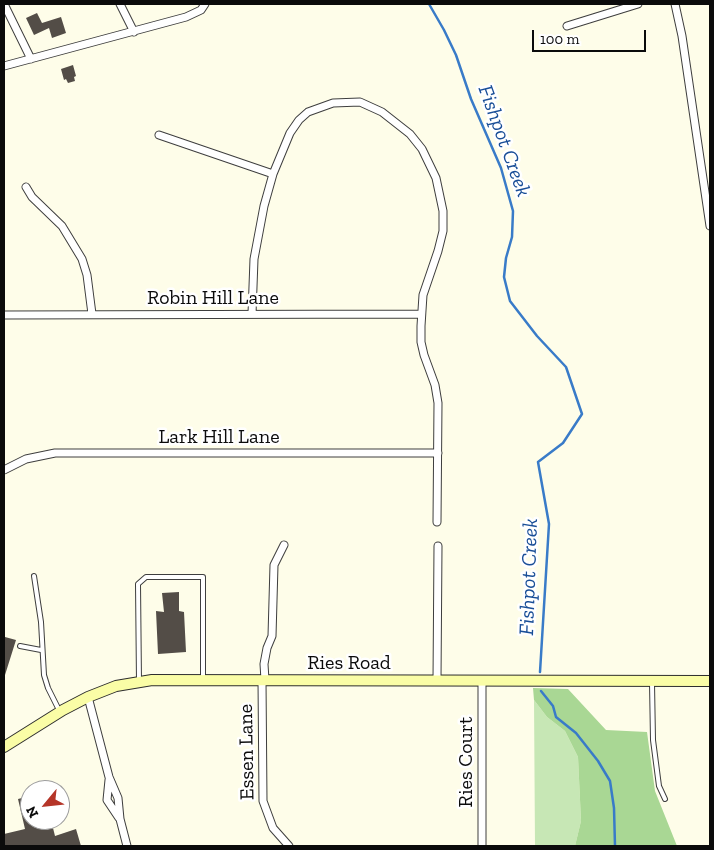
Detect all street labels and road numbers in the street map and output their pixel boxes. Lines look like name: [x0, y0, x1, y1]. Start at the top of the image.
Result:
street label: Robin Hill Lane: [147, 286, 279, 310]
street label: Lark Hill Lane: [158, 425, 280, 449]
street label: Ries Road: [307, 651, 391, 675]
street label: Essen Lane: [234, 704, 260, 800]
street label: Ries Court: [454, 717, 478, 807]

